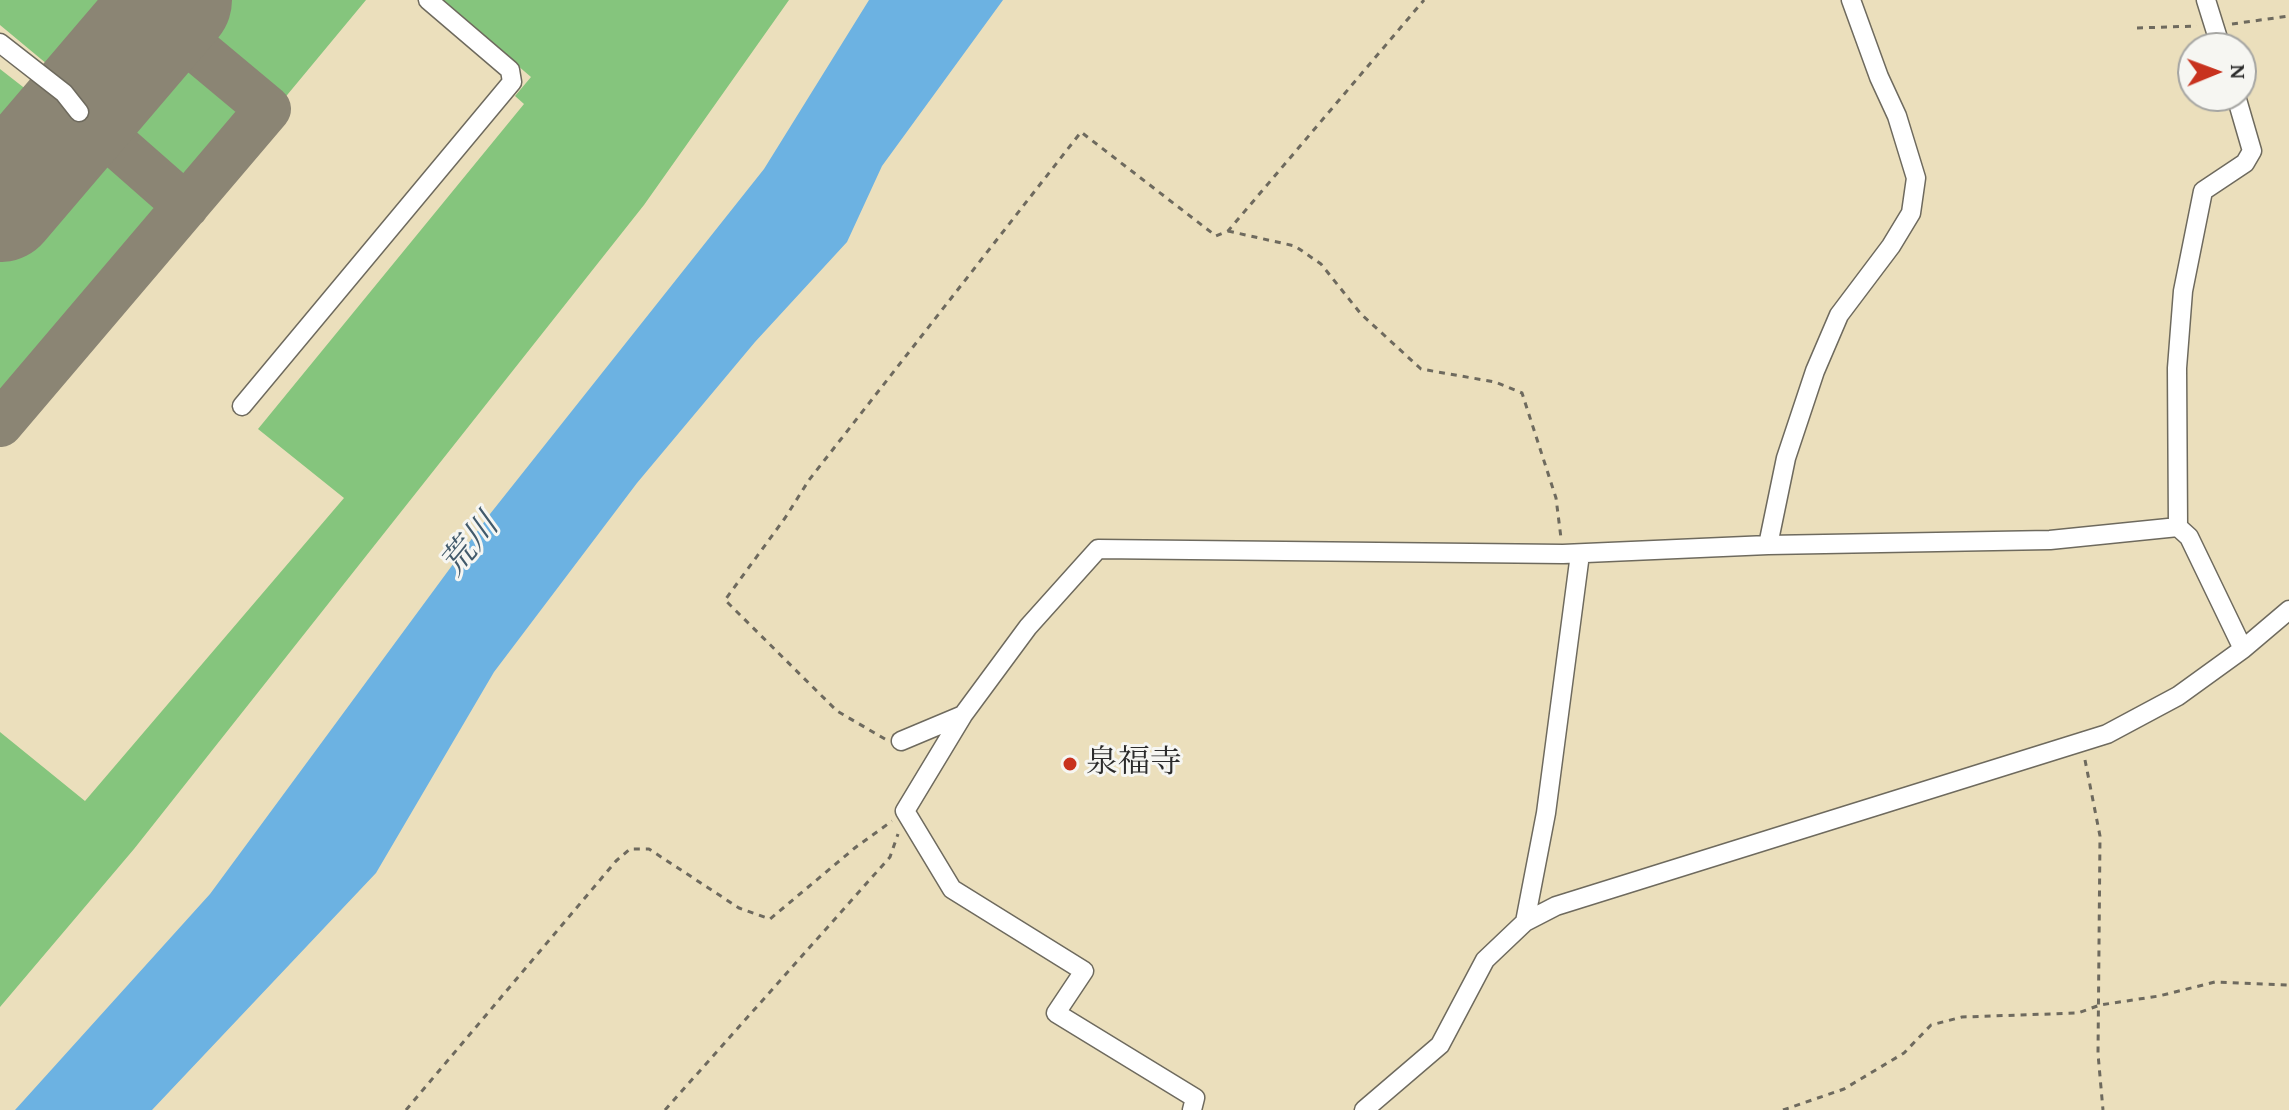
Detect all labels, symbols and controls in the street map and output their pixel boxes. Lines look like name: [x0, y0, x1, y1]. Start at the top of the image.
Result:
north arrow: [2177, 32, 2257, 112]
text: N: [2223, 64, 2255, 79]
water label: 荒川: [434, 507, 508, 585]
place label: 泉福寺: [1086, 745, 1182, 783]
marker: 泉福寺: [1061, 755, 1079, 773]

